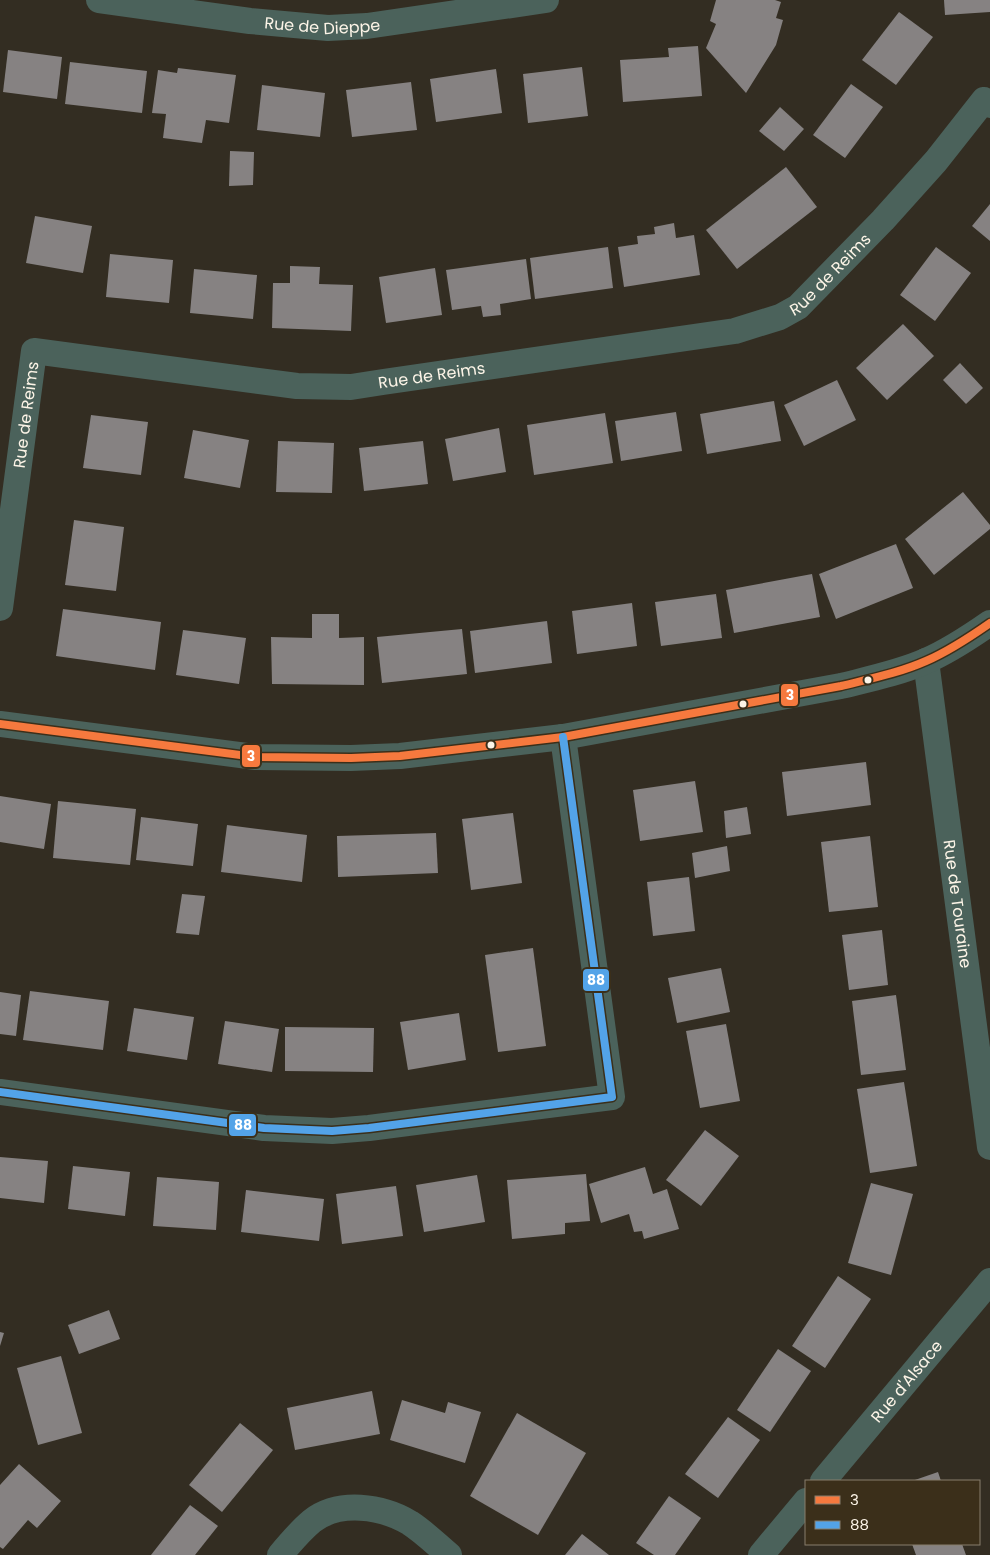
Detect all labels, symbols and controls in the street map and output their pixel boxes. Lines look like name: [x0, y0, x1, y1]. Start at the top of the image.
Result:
street label: Rue de Dieppe: [263, 11, 382, 40]
street label: Rue de Reims: [785, 228, 876, 321]
street label: Rue de Reims: [377, 356, 486, 394]
street label: Rue de Reims: [7, 360, 44, 470]
unlabelled marker: [863, 675, 873, 685]
line badge: 3: [780, 683, 799, 707]
text: 3: [786, 685, 794, 705]
unlabelled marker: [738, 699, 748, 709]
unlabelled marker: [486, 740, 496, 750]
line badge: 3: [241, 744, 261, 768]
text: 3: [247, 746, 255, 766]
street label: Rue de Touraine: [938, 838, 978, 970]
line badge: 88: [582, 968, 610, 992]
text: 88: [587, 970, 605, 990]
line badge: 88: [228, 1113, 257, 1137]
text: 88: [234, 1115, 252, 1135]
street label: Rue d'Alsace: [865, 1335, 948, 1427]
legend: [805, 1480, 980, 1545]
text: 3: [850, 1489, 859, 1510]
text: 88: [850, 1514, 869, 1535]

